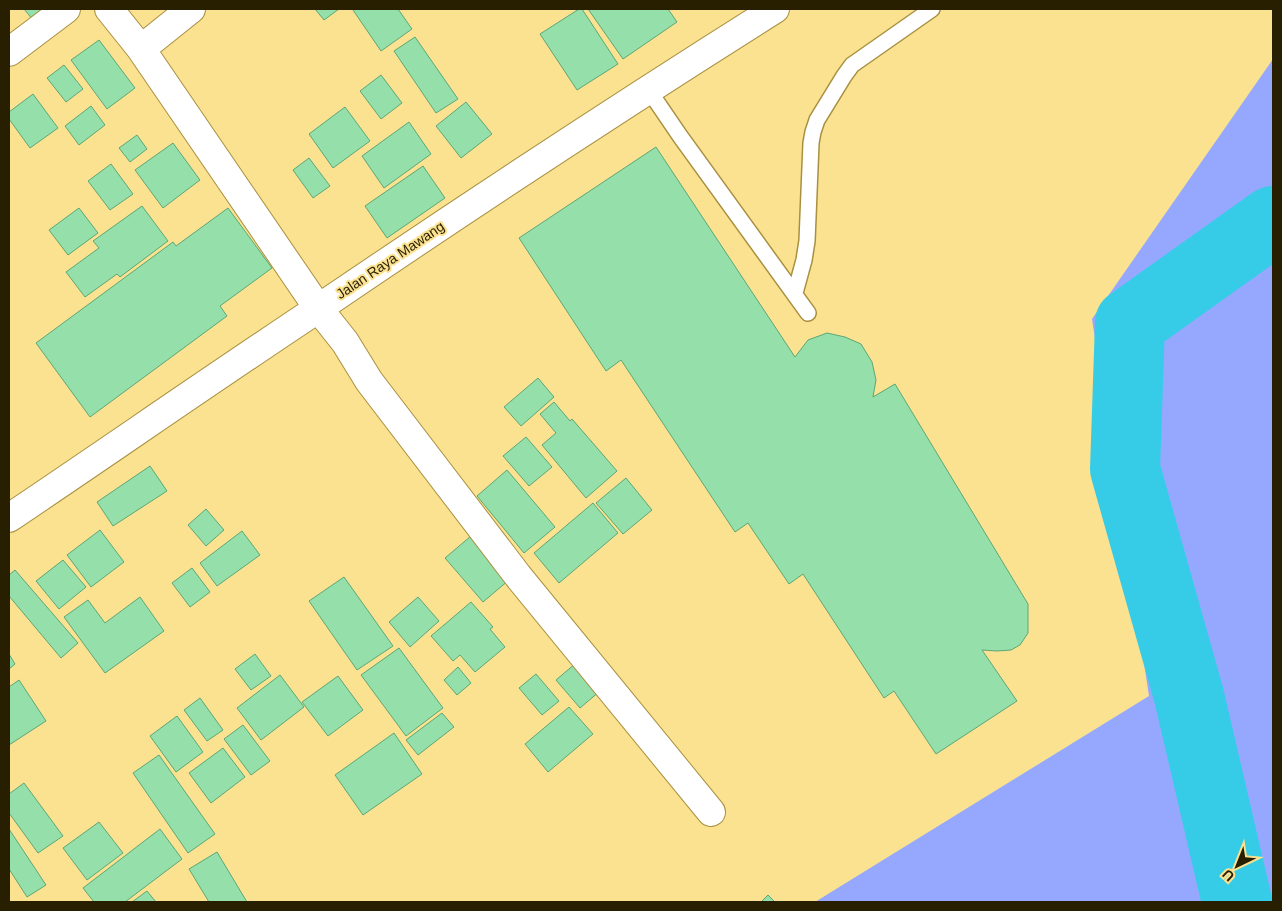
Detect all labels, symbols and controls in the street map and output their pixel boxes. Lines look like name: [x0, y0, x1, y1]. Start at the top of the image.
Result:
street label: Jalan Raya Mawang: [333, 218, 447, 302]
north arrow: [1212, 841, 1262, 891]
text: U: [1219, 866, 1237, 885]

